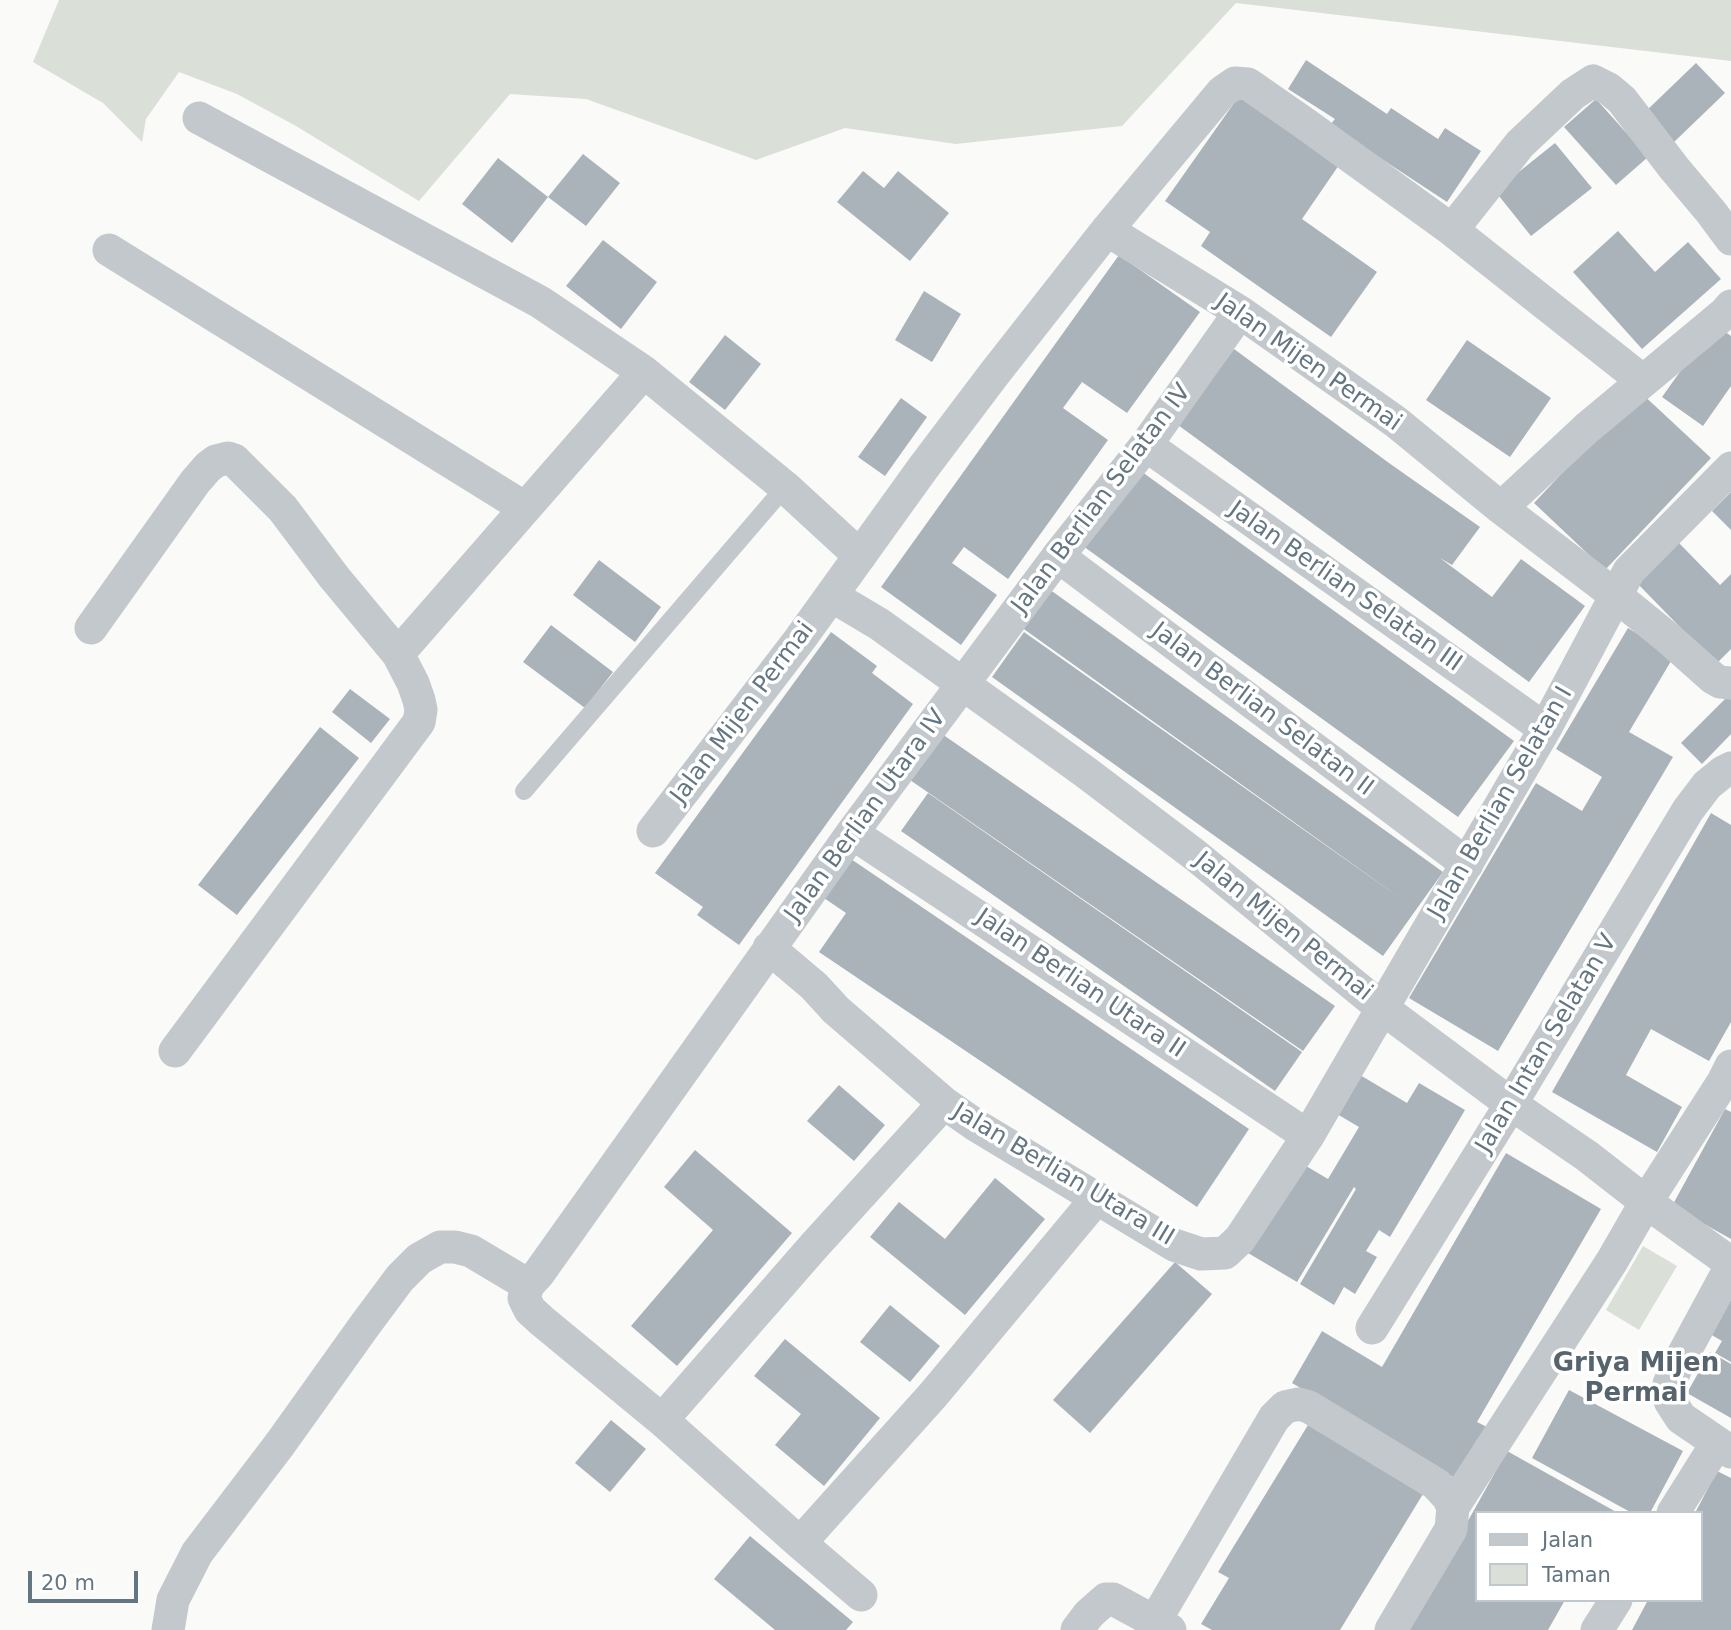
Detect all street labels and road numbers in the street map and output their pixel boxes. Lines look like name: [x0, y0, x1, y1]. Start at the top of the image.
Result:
street label: Jalan Mijen Permai: [1210, 288, 1406, 438]
street label: Jalan Berlian Selatan IV: [1006, 379, 1198, 619]
street label: Jalan Berlian Selatan III: [1223, 496, 1467, 678]
street label: Jalan Mijen Permai: [665, 616, 821, 810]
street label: Jalan Berlian Selatan II: [1145, 617, 1379, 803]
street label: Jalan Berlian Selatan I: [1423, 682, 1579, 924]
street label: Jalan Berlian Utara IV: [779, 704, 953, 928]
street label: Jalan Mijen Permai: [1188, 847, 1378, 1007]
street label: Jalan Berlian Utara II: [970, 903, 1190, 1065]
street label: Jalan Intan Selatan V: [1470, 929, 1624, 1159]
street label: Jalan Berlian Utara III: [947, 1097, 1179, 1253]

